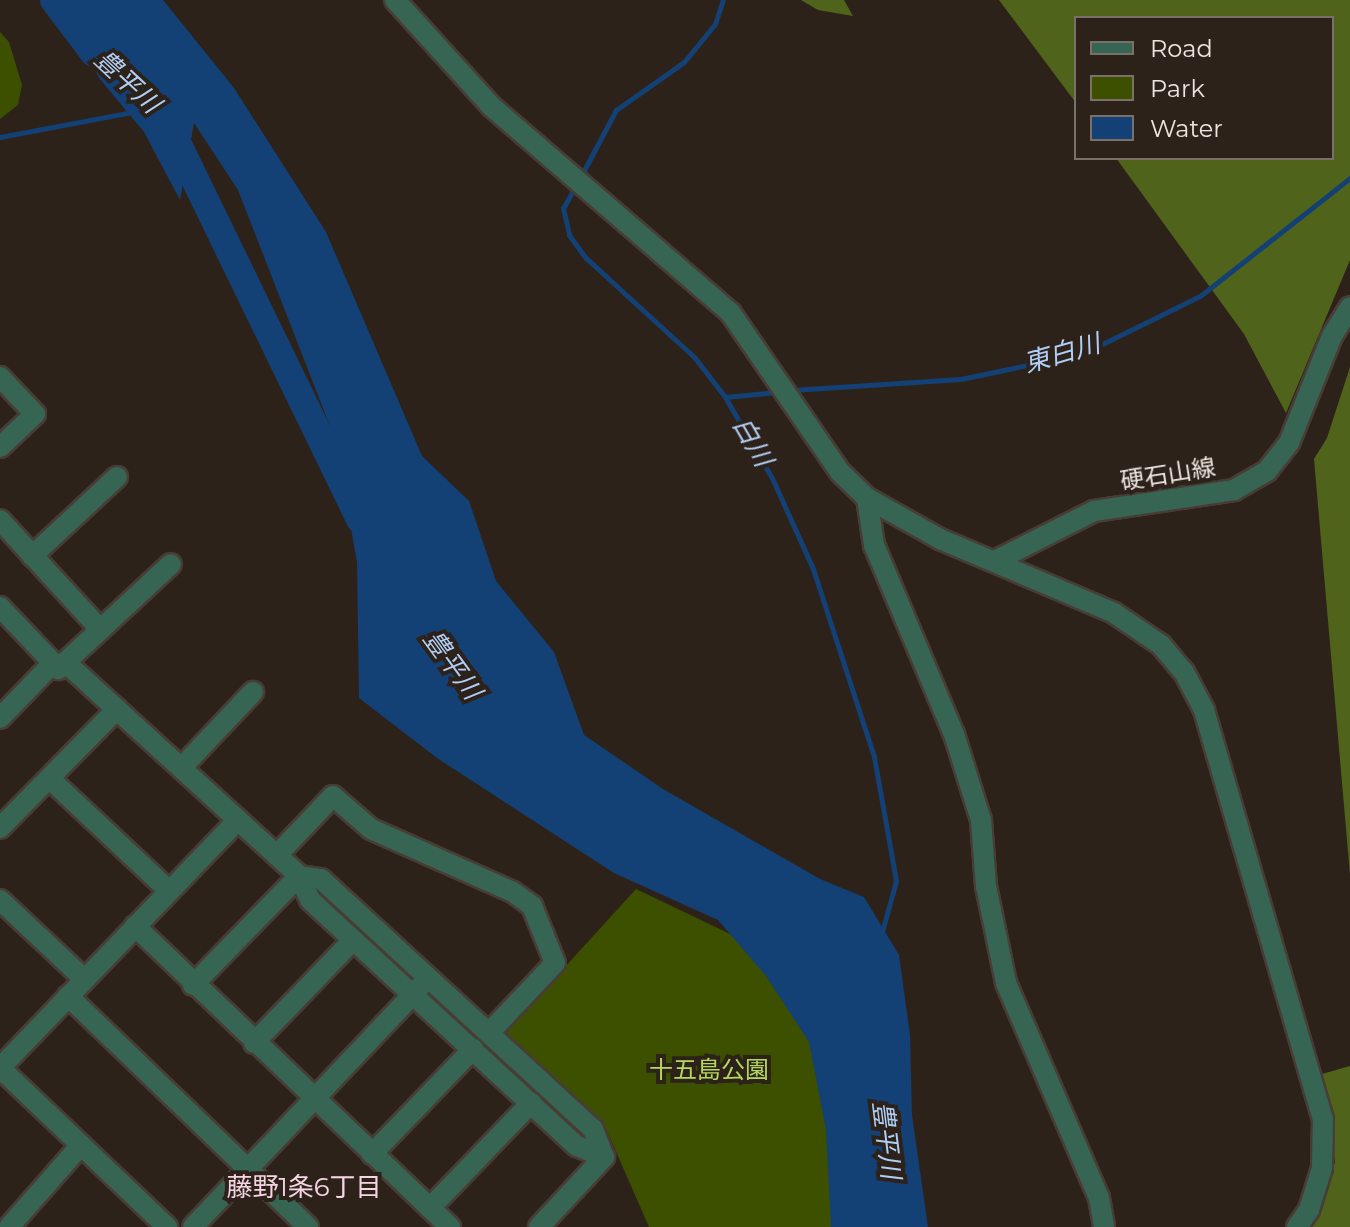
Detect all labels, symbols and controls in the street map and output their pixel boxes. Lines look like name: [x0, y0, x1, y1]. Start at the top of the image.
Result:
legend: [1074, 16, 1334, 160]
text: Road: [1150, 34, 1213, 63]
water label: 豊平川: [88, 44, 166, 120]
text: Park: [1150, 74, 1205, 103]
text: Water: [1150, 114, 1223, 143]
water label: 東白川: [1020, 328, 1104, 380]
water label: 白川: [725, 412, 779, 472]
street label: 硬石山線: [1118, 452, 1218, 496]
water label: 豊平川: [416, 624, 488, 706]
park label: 十五島公園: [649, 1056, 769, 1084]
water label: 豊平川: [866, 1099, 906, 1181]
district label: 藤野1条6丁目: [226, 1172, 382, 1204]

